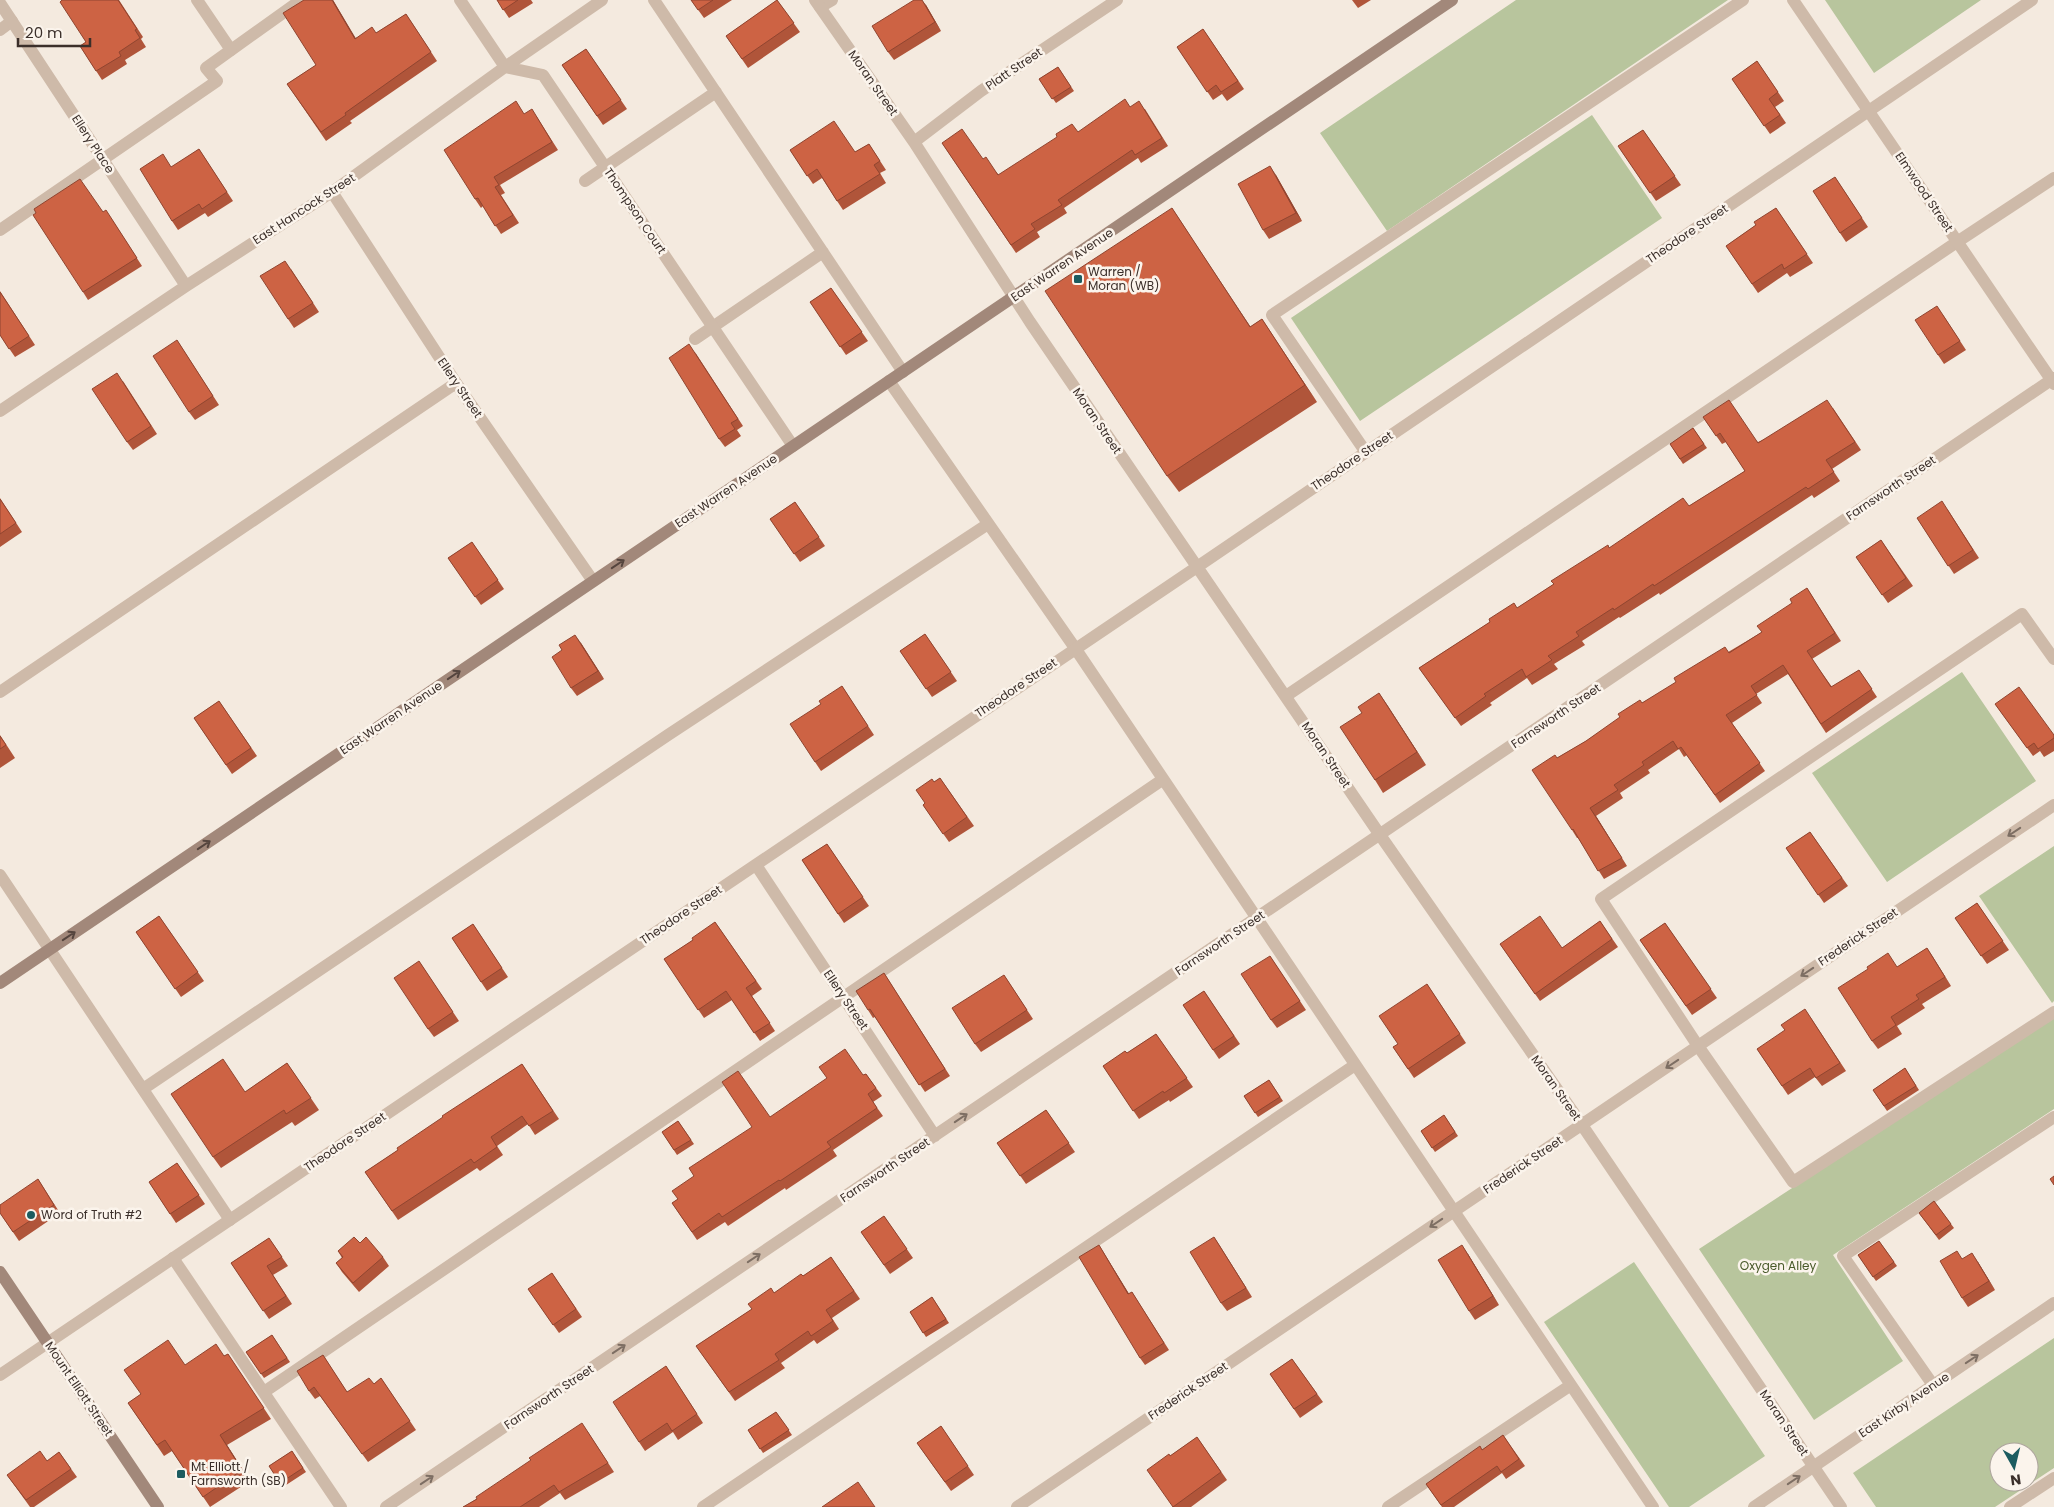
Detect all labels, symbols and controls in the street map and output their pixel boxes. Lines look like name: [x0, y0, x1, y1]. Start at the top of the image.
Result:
scale bar: [18, 15, 90, 47]
text: 20 m: [25, 22, 63, 43]
street label: Platt Street: [982, 43, 1045, 94]
street label: Moran Street: [844, 46, 902, 119]
street label: Ellery Place: [68, 111, 119, 176]
street label: Elmwood Street: [1891, 148, 1957, 235]
street label: Thompson Court: [600, 164, 671, 257]
street label: East Hancock Street: [249, 169, 358, 248]
street label: Theodore Street: [1642, 200, 1731, 267]
street label: East Warren Avenue: [1007, 224, 1116, 305]
place label: Warren / Moran (WB): [1088, 263, 1159, 294]
marker: Warren / Moran (WB): [1072, 273, 1084, 285]
street label: Ellery Street: [434, 354, 487, 421]
street label: Moran Street: [1069, 384, 1126, 457]
street label: Theodore Street: [1307, 427, 1396, 494]
street label: East Warren Avenue: [671, 450, 780, 531]
street label: Farnsworth Street: [1842, 451, 1939, 524]
one-way arrow: [610, 559, 624, 569]
street label: Theodore Street: [971, 654, 1060, 721]
one-way arrow: [447, 670, 461, 680]
street label: East Warren Avenue: [336, 677, 445, 758]
street label: Farnsworth Street: [1507, 679, 1604, 752]
street label: Moran Street: [1298, 718, 1355, 791]
one-way arrow: [2007, 827, 2021, 837]
one-way arrow: [197, 840, 211, 850]
street label: Theodore Street: [636, 881, 725, 948]
street label: Frederick Street: [1815, 904, 1901, 970]
street label: Farnsworth Street: [1171, 906, 1268, 979]
one-way arrow: [62, 931, 76, 941]
street label: Ellery Street: [820, 966, 873, 1033]
one-way arrow: [1800, 967, 1814, 978]
street label: Moran Street: [1527, 1051, 1585, 1124]
one-way arrow: [1666, 1059, 1680, 1069]
street label: Theodore Street: [300, 1108, 389, 1175]
one-way arrow: [954, 1113, 968, 1123]
street label: Frederick Street: [1480, 1132, 1566, 1198]
street label: Farnsworth Street: [836, 1133, 933, 1206]
place label: Word of Truth #2: [41, 1206, 142, 1223]
marker: Word of Truth #2: [25, 1209, 37, 1221]
one-way arrow: [1429, 1218, 1443, 1228]
one-way arrow: [747, 1253, 761, 1263]
park label: Oxygen Alley: [1740, 1257, 1817, 1274]
street label: Mount Elliott Street: [41, 1338, 117, 1439]
one-way arrow: [612, 1344, 626, 1354]
one-way arrow: [1965, 1354, 1979, 1364]
street label: Frederick Street: [1145, 1358, 1231, 1424]
street label: Farnsworth Street: [500, 1360, 597, 1433]
street label: East Kirby Avenue: [1855, 1368, 1952, 1441]
street label: Moran Street: [1756, 1386, 1813, 1459]
north arrow: [1989, 1442, 2039, 1492]
place label: Mt Elliott / Farnsworth (SB): [191, 1458, 286, 1489]
marker: Mt Elliott / Farnsworth (SB): [175, 1468, 187, 1480]
text: N: [2009, 1469, 2022, 1491]
one-way arrow: [419, 1475, 433, 1485]
one-way arrow: [1787, 1475, 1801, 1485]

